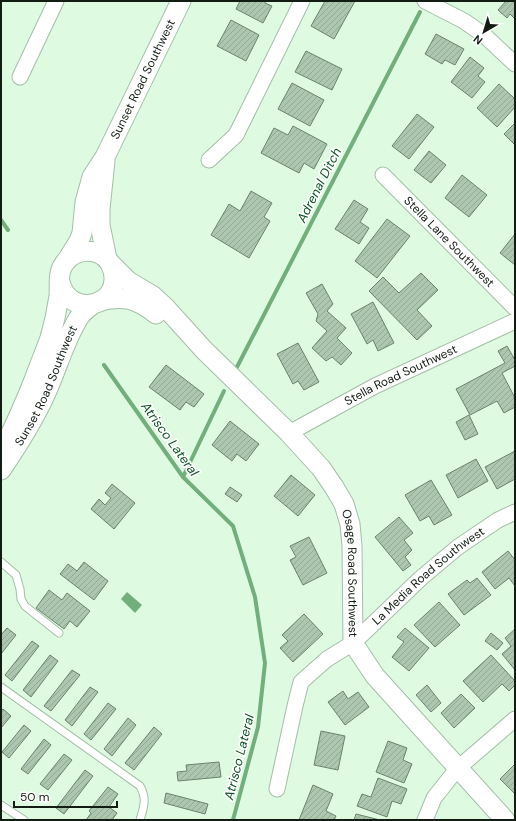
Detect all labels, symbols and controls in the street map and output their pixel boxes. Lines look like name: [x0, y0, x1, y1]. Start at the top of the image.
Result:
north arrow: [464, 12, 504, 52]
street label: Sunset Road Southwest: [107, 16, 179, 142]
text: N: [470, 32, 485, 48]
water label: Adrenal Ditch: [292, 145, 345, 226]
street label: Stella Lane Southwest: [401, 193, 498, 291]
street label: Sunset Road Southwest: [11, 322, 81, 449]
street label: Stella Road Southwest: [342, 341, 460, 409]
water label: Atrisco Lateral: [137, 398, 203, 480]
street label: Osage Road Southwest: [338, 507, 361, 638]
street label: La Media Road Southwest: [369, 523, 488, 628]
water label: Atrisco Lateral: [220, 711, 258, 803]
scale bar: [14, 783, 117, 809]
text: 50 m: [20, 789, 49, 805]

